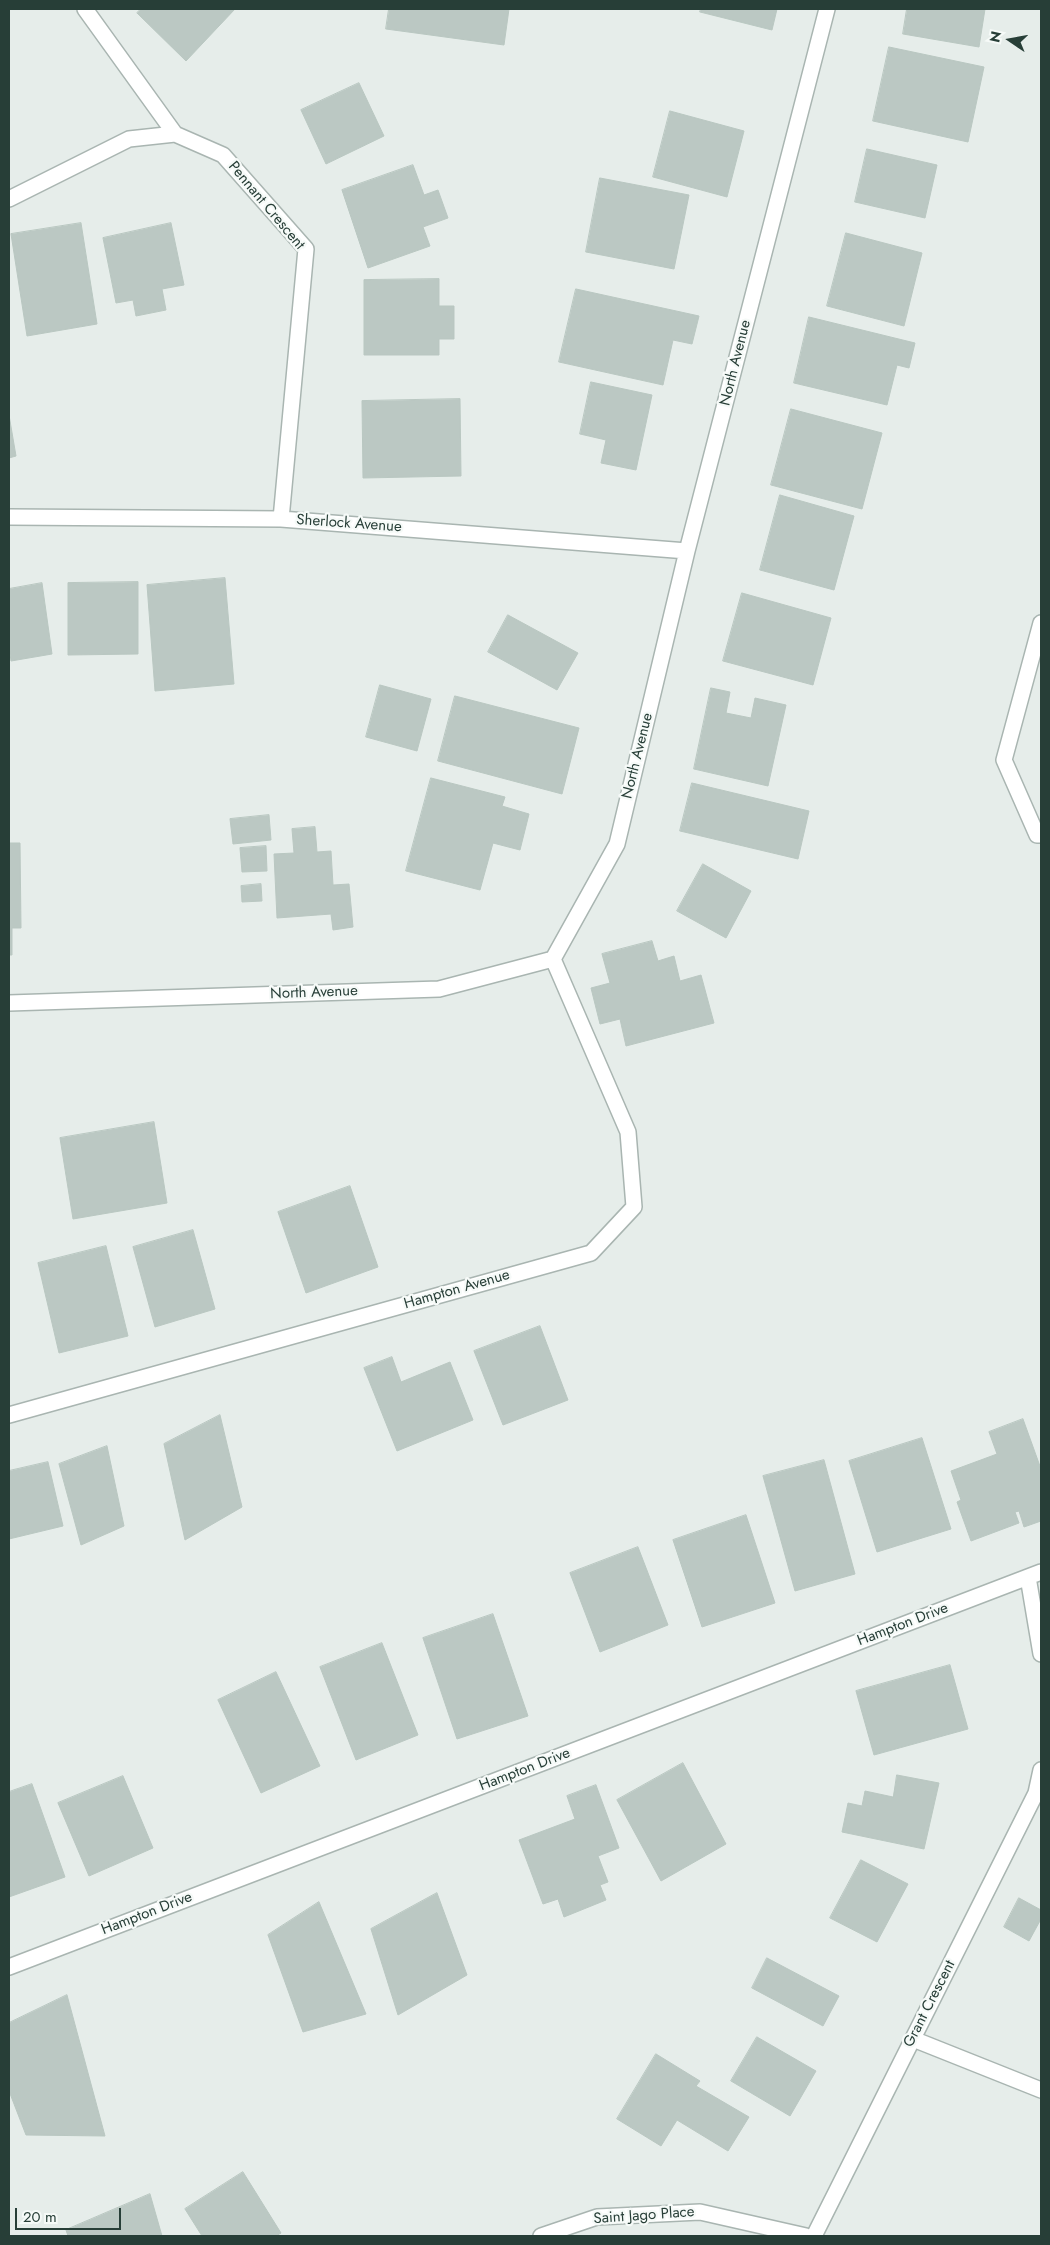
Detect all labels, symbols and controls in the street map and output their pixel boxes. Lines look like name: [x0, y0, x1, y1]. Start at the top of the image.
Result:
north arrow: [985, 15, 1035, 65]
text: N: [984, 29, 1006, 44]
street label: Pennant Crescent: [224, 158, 308, 254]
street label: North Avenue: [717, 318, 755, 408]
street label: Sherlock Avenue: [296, 511, 402, 537]
street label: North Avenue: [619, 711, 657, 801]
street label: North Avenue: [270, 982, 358, 1004]
street label: Hampton Avenue: [402, 1266, 512, 1314]
street label: Hampton Drive: [855, 1599, 951, 1651]
street label: Hampton Drive: [477, 1744, 573, 1796]
street label: Hampton Drive: [99, 1888, 195, 1940]
street label: Grant Crescent: [900, 1957, 960, 2051]
scale bar: [18, 2198, 124, 2230]
street label: Saint Jago Place: [593, 2203, 695, 2229]
text: 20 m: [23, 2206, 57, 2228]

